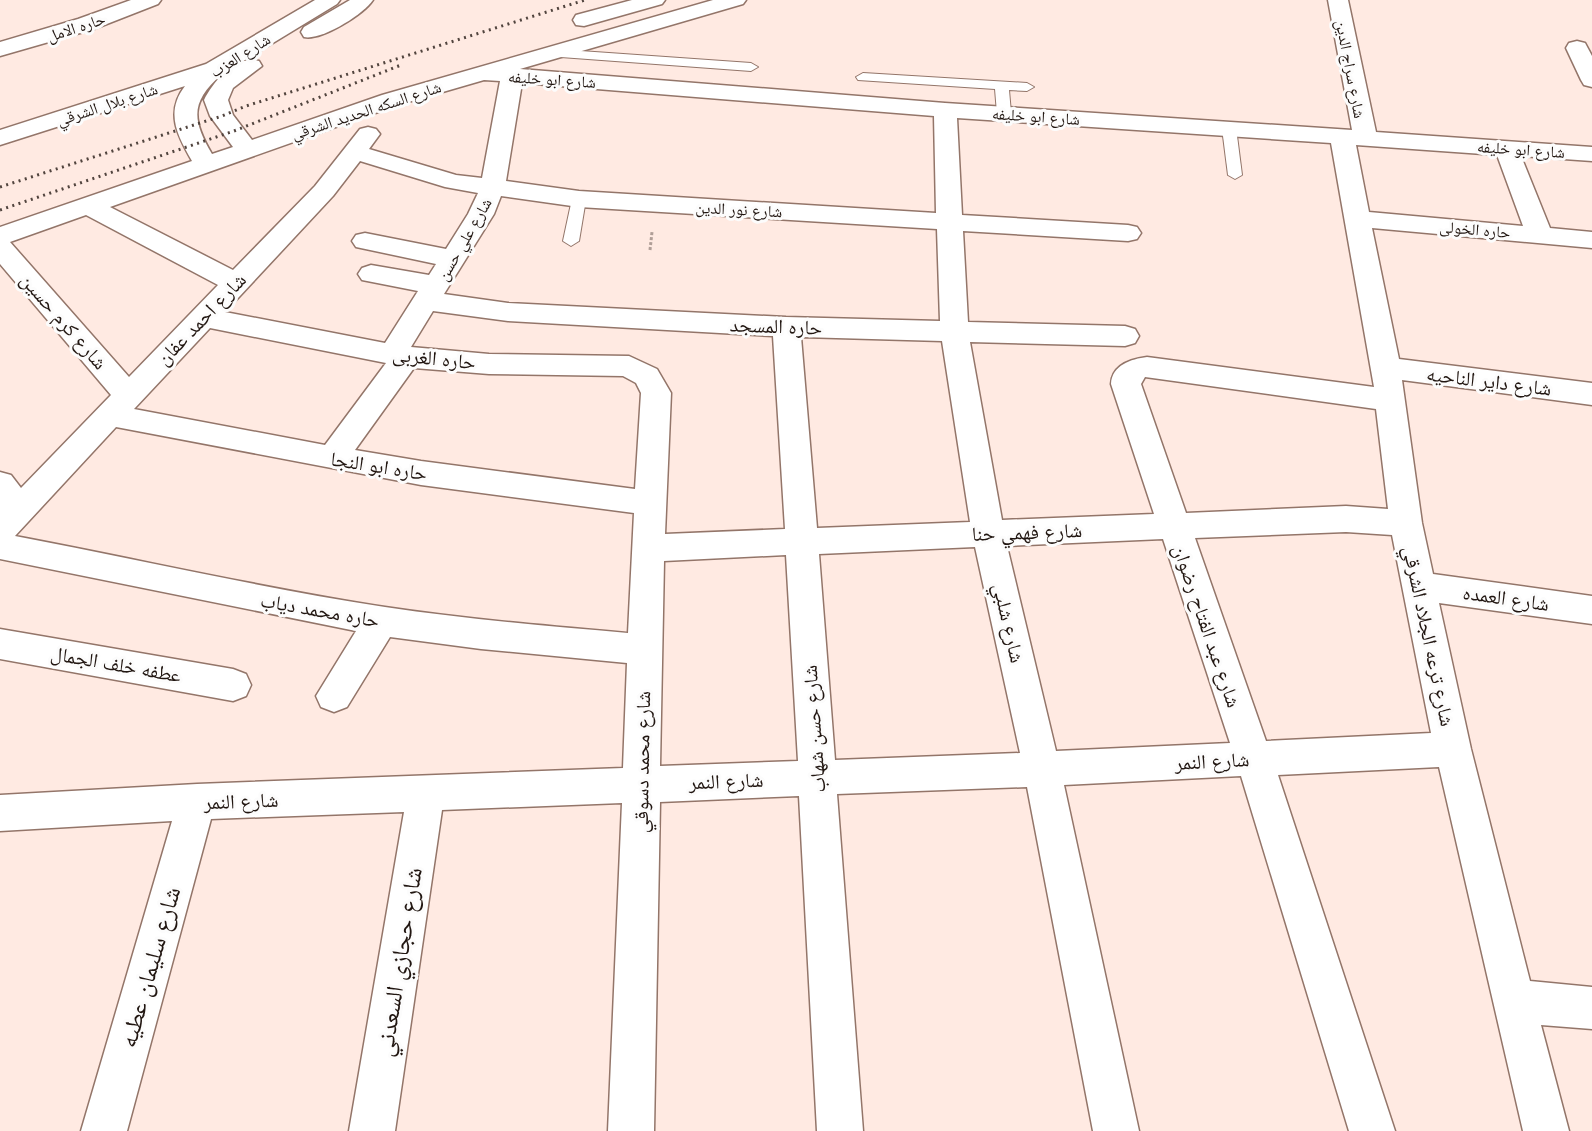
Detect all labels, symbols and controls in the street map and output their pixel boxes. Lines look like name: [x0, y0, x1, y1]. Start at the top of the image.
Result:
street label: حاره الامل: [44, 8, 108, 47]
street label: شارع سراج الدين: [1331, 18, 1370, 120]
street label: شارع العزب: [206, 29, 274, 82]
street label: شارع ابو خليفه: [507, 66, 597, 93]
street label: شارع السكه الحديد الشرقي: [289, 76, 444, 147]
street label: شارع بلال الشرقي: [54, 78, 161, 133]
street label: شارع ابو خليفه: [991, 103, 1081, 130]
street label: شارع ابو خليفه: [1476, 136, 1566, 163]
street label: شارع علي حسن: [432, 194, 498, 285]
street label: شارع نور الدين: [695, 197, 783, 222]
street label: حاره الخولى: [1439, 216, 1511, 243]
street label: شارع كرم حسين: [14, 267, 113, 375]
street label: شارع احمد عفان: [150, 267, 252, 371]
street label: حاره المسجد: [729, 311, 823, 340]
street label: حاره الغربى: [391, 341, 477, 374]
street label: شارع داير الناحيه: [1425, 360, 1553, 402]
street label: حاره ابو النجا: [329, 446, 429, 486]
street label: شارع فهمي حنا: [971, 517, 1083, 550]
street label: شارع عبد الفتاح رضوان: [1167, 541, 1247, 711]
street label: شارع ترعه الجلاد الشرقي: [1394, 543, 1461, 729]
street label: شارع العمده: [1461, 579, 1551, 617]
street label: شارع شلبي: [984, 581, 1031, 666]
street label: حاره محمد دياب: [259, 587, 382, 632]
street label: عطفه خلف الجمال: [49, 640, 183, 687]
street label: شارع حسن شهاب: [797, 664, 831, 794]
street label: شارع محمد دسوقي: [628, 691, 659, 833]
street label: شارع النمر: [1173, 746, 1250, 776]
street label: شارع النمر: [687, 767, 764, 795]
street label: شارع النمر: [202, 787, 279, 815]
street label: شارع حجازي السعدني: [368, 865, 433, 1059]
street label: شارع سليمان عطيه: [112, 883, 187, 1051]

